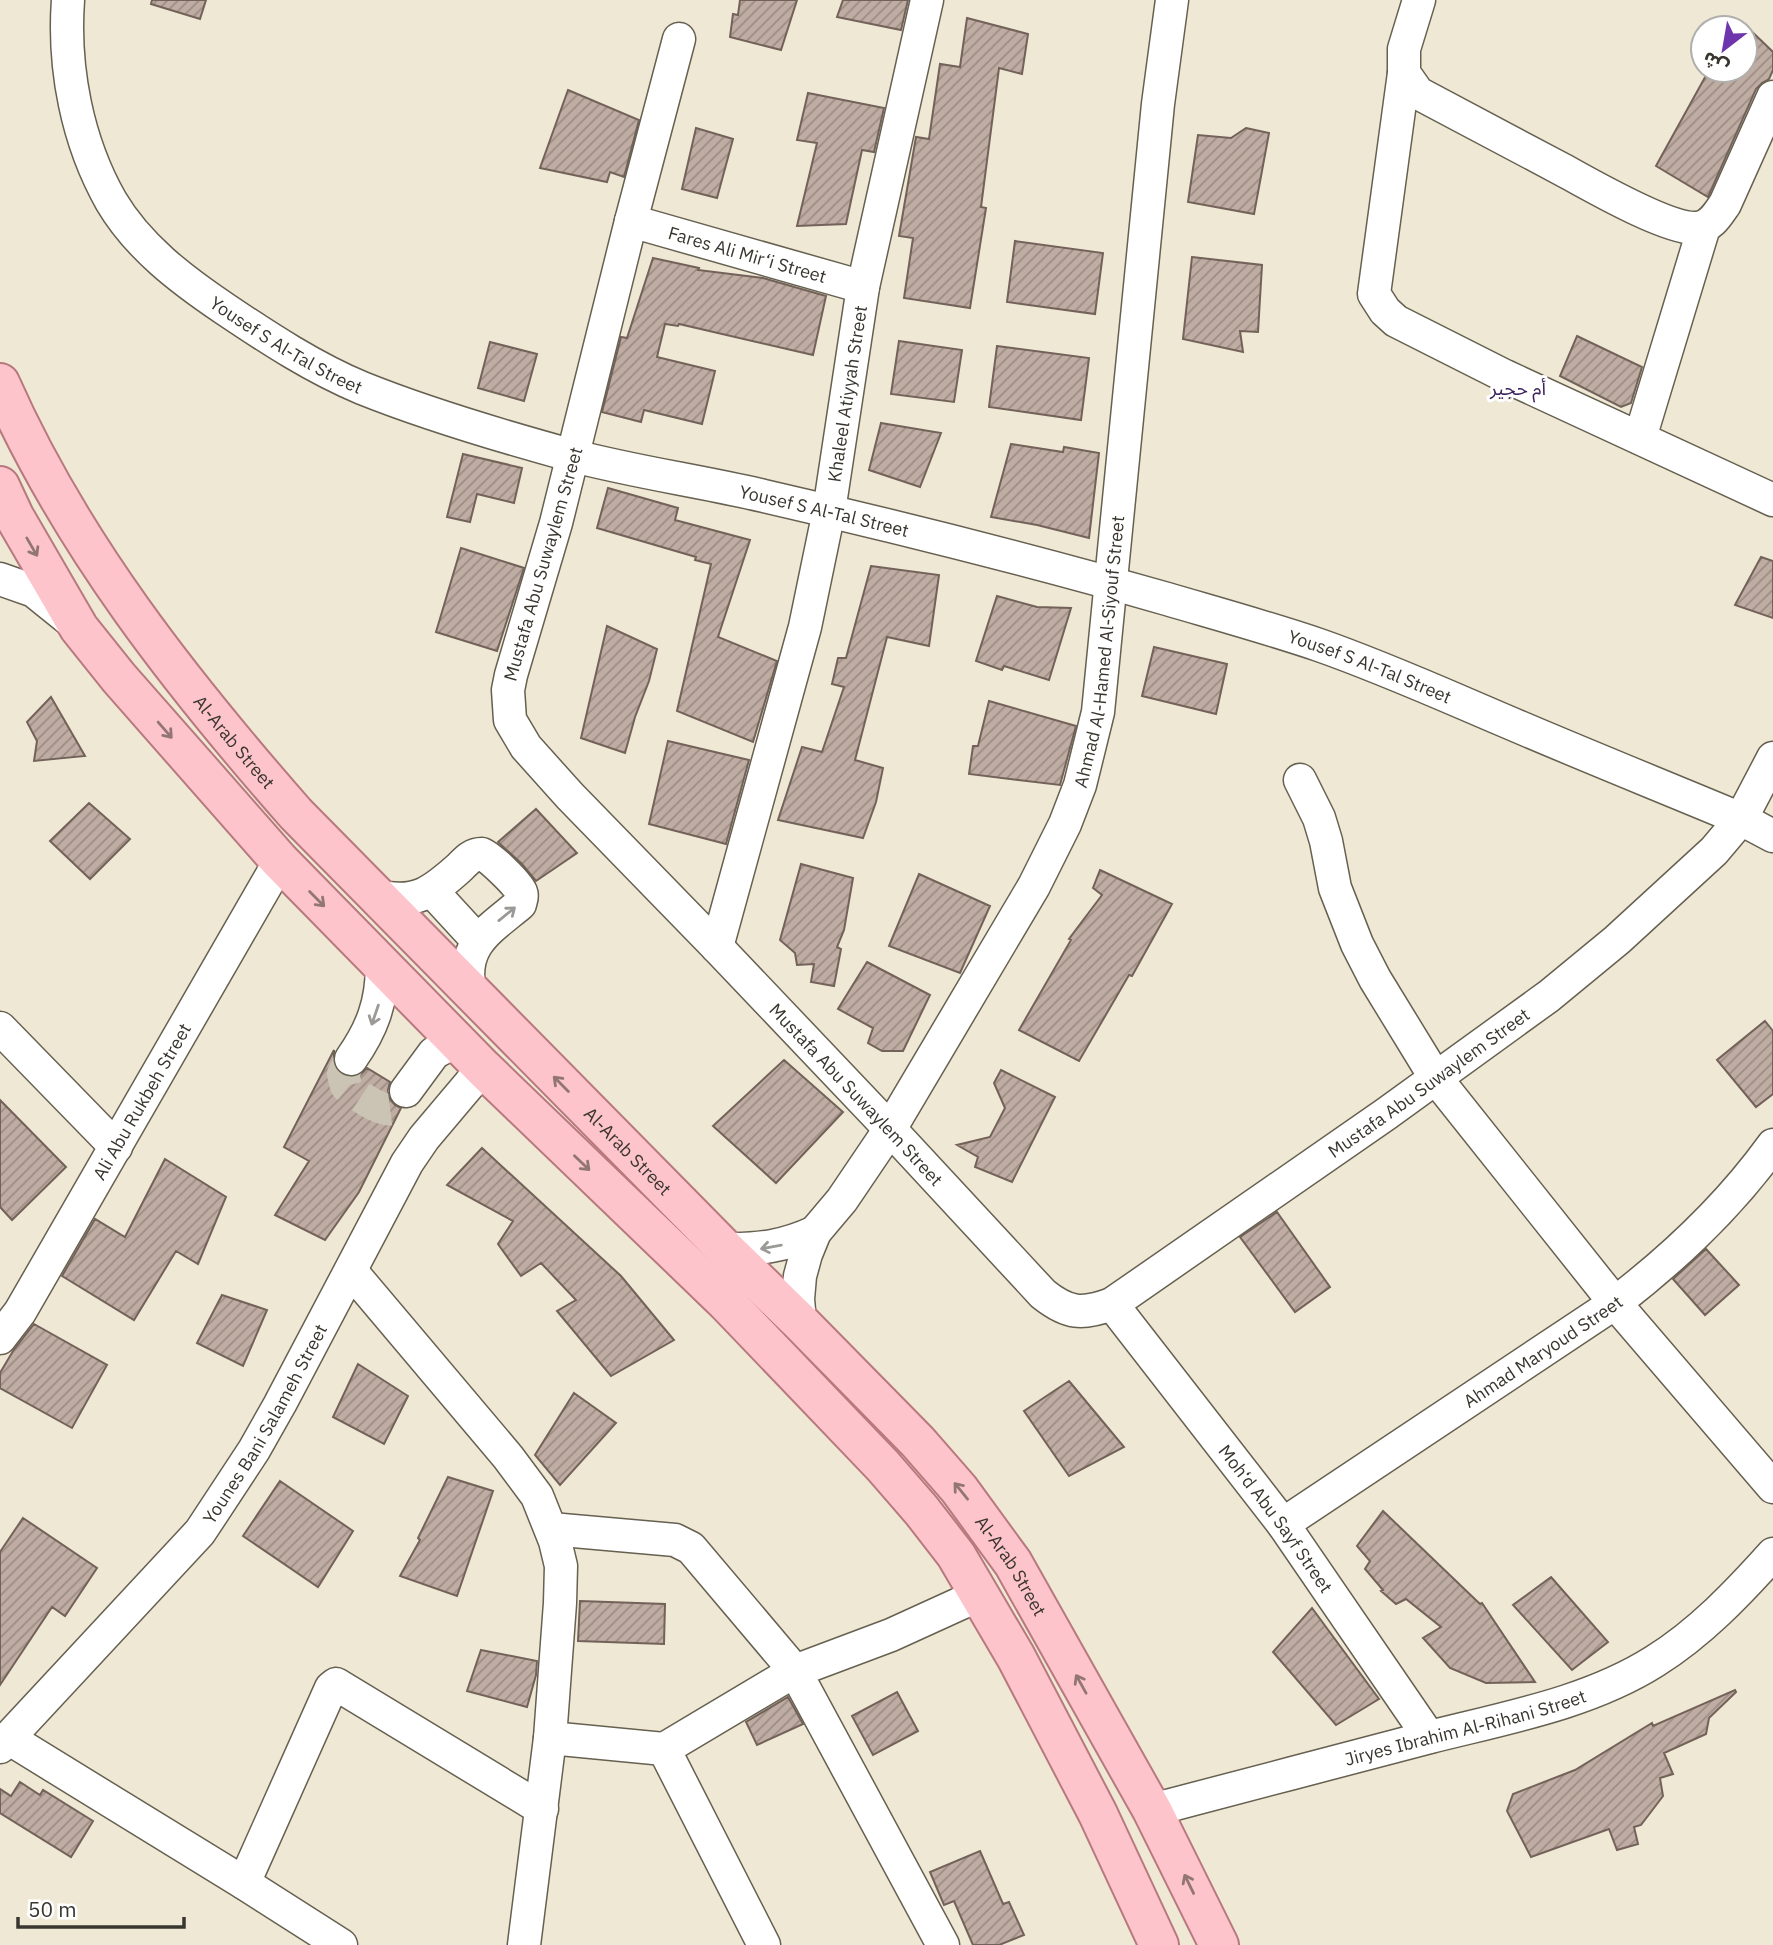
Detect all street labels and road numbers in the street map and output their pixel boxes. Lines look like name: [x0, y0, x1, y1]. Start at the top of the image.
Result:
street label: Fares Ali Mir‘i Street: [666, 221, 829, 288]
street label: Yousef S Al-Tal Street: [206, 291, 366, 398]
street label: Khaleel Atiyyah Street: [822, 304, 872, 484]
street label: Mustafa Abu Suwaylem Street: [499, 444, 587, 684]
street label: Yousef S Al-Tal Street: [737, 479, 911, 542]
street label: Ahmad Al-Hamed Al-Siyouf Street: [1068, 515, 1129, 790]
street label: Yousef S Al-Tal Street: [1285, 624, 1455, 708]
street label: Al-Arab Street: [189, 690, 280, 793]
street label: Mustafa Abu Suwaylem Street: [765, 998, 948, 1190]
street label: Mustafa Abu Suwaylem Street: [1323, 1003, 1534, 1163]
street label: Ali Abu Rukbeh Street: [87, 1019, 196, 1184]
street label: Al-Arab Street: [580, 1102, 677, 1200]
street label: Ahmad Maryoud Street: [1459, 1290, 1627, 1412]
street label: Younes Bani Salameh Street: [197, 1320, 332, 1528]
street label: Moh‘d Abu Sayf Street: [1214, 1440, 1338, 1597]
street label: Al-Arab Street: [971, 1511, 1052, 1620]
street label: Jiryes Ibrahim Al-Rihani Street: [1342, 1684, 1589, 1770]

